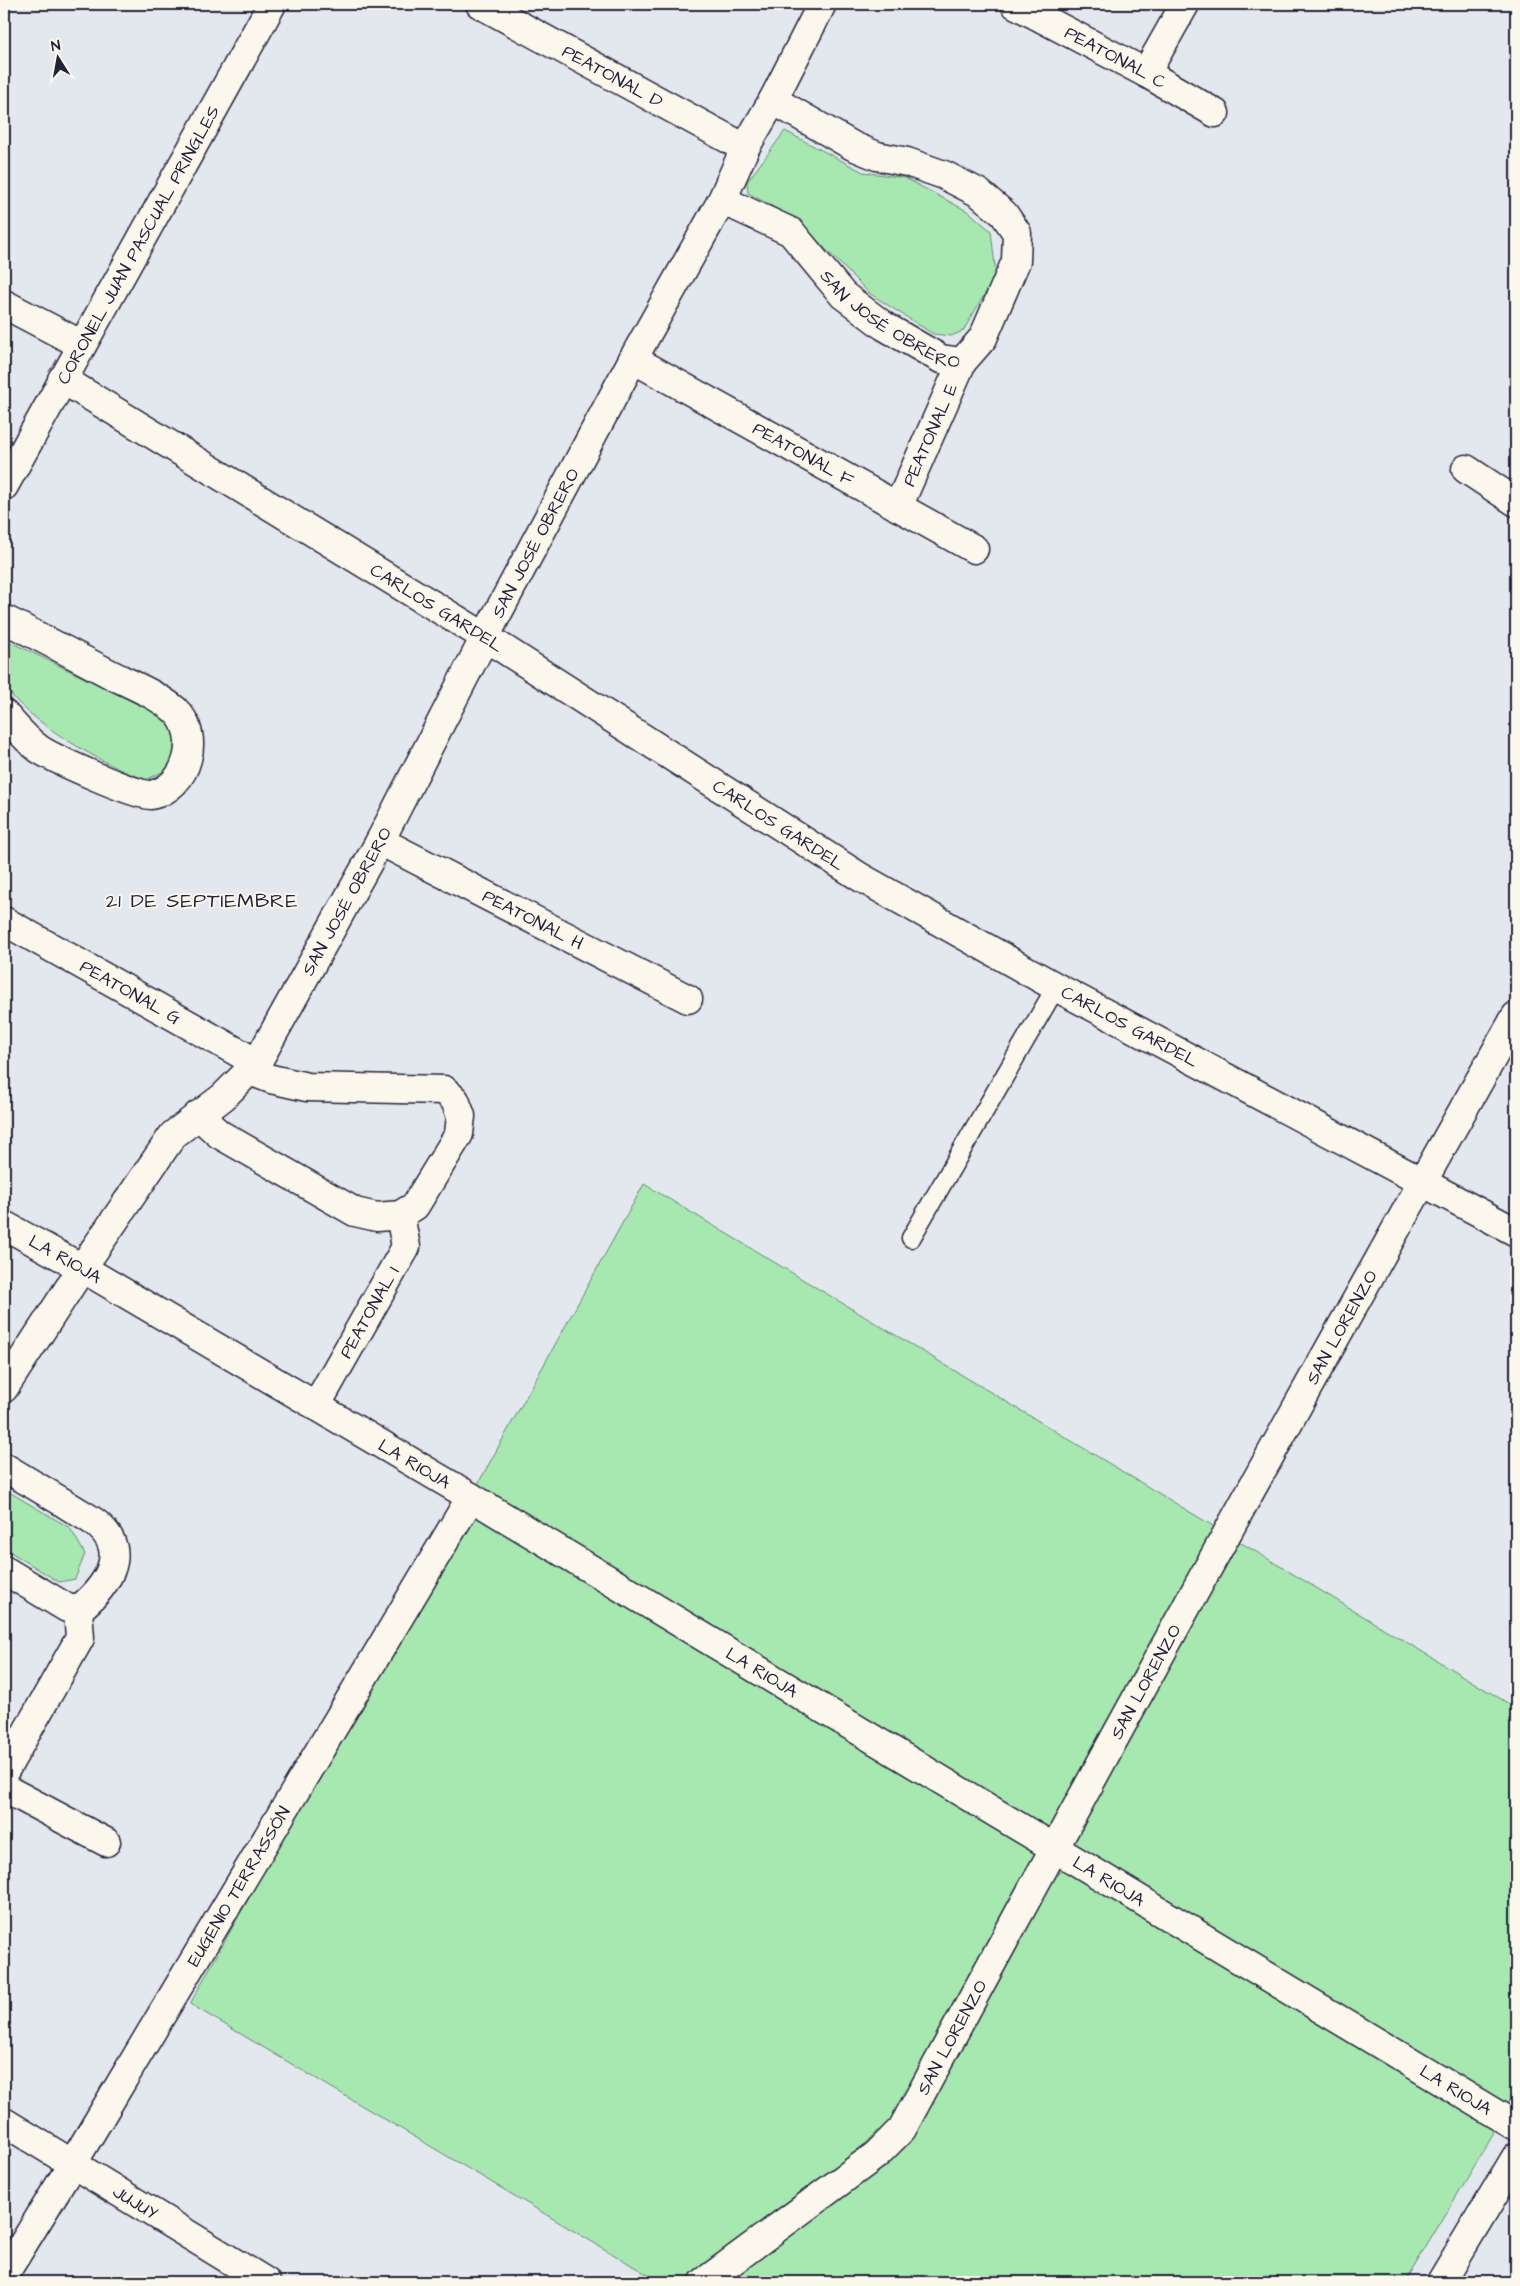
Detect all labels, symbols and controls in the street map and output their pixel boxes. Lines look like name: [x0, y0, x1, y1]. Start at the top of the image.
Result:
street label: PEATONAL C: [1060, 20, 1171, 95]
north arrow: [32, 32, 82, 82]
text: N: [49, 36, 62, 57]
street label: PEATONAL D: [558, 39, 668, 114]
street label: CORONEL JUAN PASCUAL PRINGLES: [51, 101, 226, 389]
street label: SAN JOSÉ OBRERO: [814, 264, 961, 375]
street label: PEATONAL E: [897, 379, 964, 490]
street label: PEATONAL F: [748, 416, 859, 493]
street label: SAN JOSÉ OBRERO: [486, 464, 586, 622]
street label: CARLOS GARDEL: [365, 558, 508, 659]
street label: CARLOS GARDEL: [707, 774, 850, 877]
street label: SAN JOSÉ OBRERO: [296, 823, 398, 980]
street label: PEATONAL H: [478, 884, 588, 956]
district label: 21 DE SEPTIEMBRE: [106, 887, 298, 915]
street label: PEATONAL G: [75, 954, 186, 1031]
street label: CARLOS GARDEL: [1057, 980, 1203, 1074]
street label: LA RIOJA: [24, 1229, 106, 1290]
street label: PEATONAL I: [334, 1262, 406, 1363]
street label: SAN LORENZO: [1300, 1266, 1384, 1389]
street label: LA RIOJA: [374, 1433, 456, 1496]
street label: SAN LORENZO: [1104, 1620, 1187, 1744]
street label: LA RIOJA: [721, 1641, 803, 1704]
street label: EUGENIO TERRASSÓN: [181, 1802, 296, 1971]
street label: LA RIOJA: [1068, 1850, 1150, 1913]
street label: SAN LORENZO: [911, 1976, 993, 2099]
street label: LA RIOJA: [1415, 2059, 1497, 2122]
street label: JUJUY: [108, 2179, 163, 2226]

